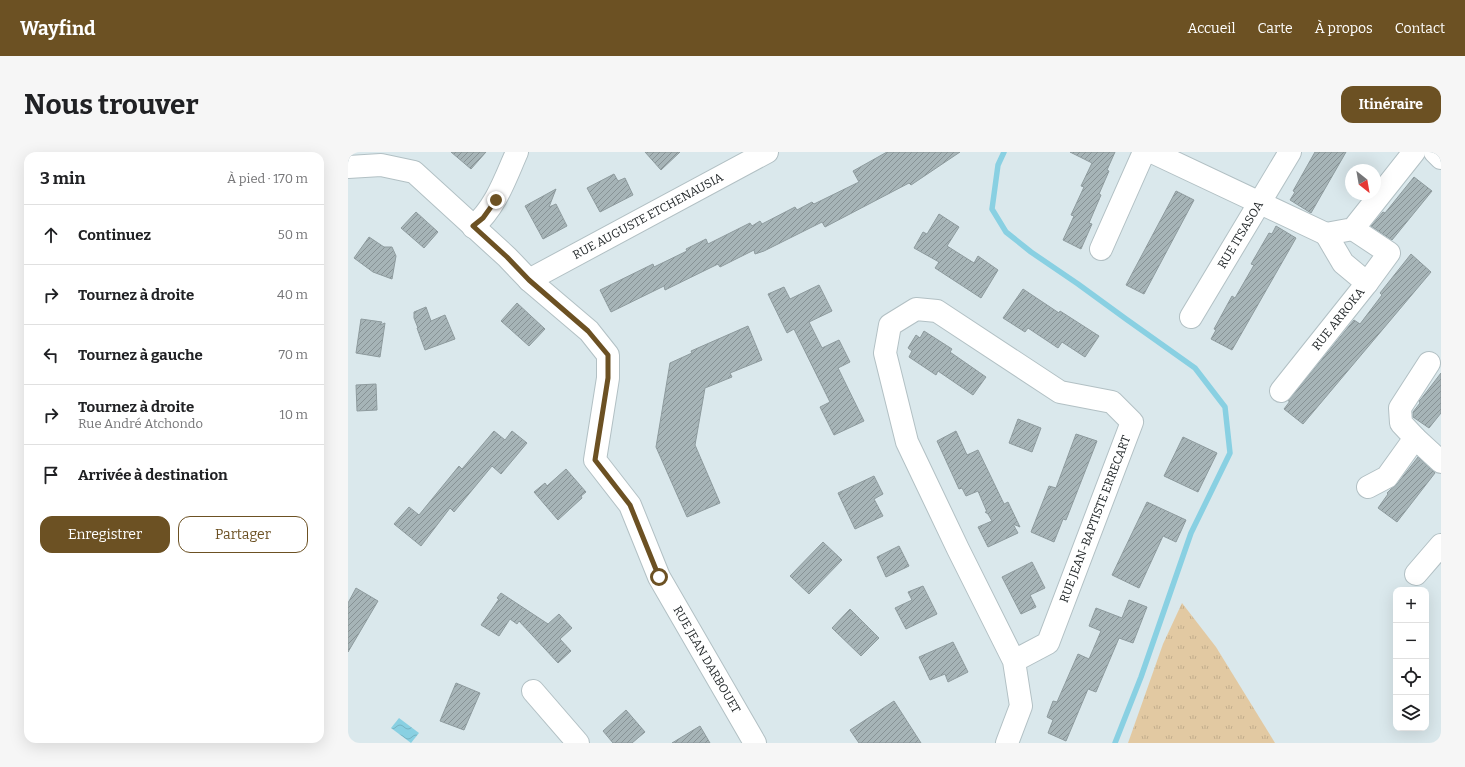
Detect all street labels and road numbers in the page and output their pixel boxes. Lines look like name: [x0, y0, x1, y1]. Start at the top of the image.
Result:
street label: RUE AUGUSTE ETCHENAUSIA: [570, 170, 726, 262]
street label: RUE ITSASOA: [1215, 198, 1266, 271]
street label: RUE ARROKA: [1309, 285, 1368, 353]
street label: RUE JEAN-BAPTISTE ERRECART: [1057, 434, 1133, 604]
street label: RUE JEAN DARBOUET: [670, 604, 743, 716]

